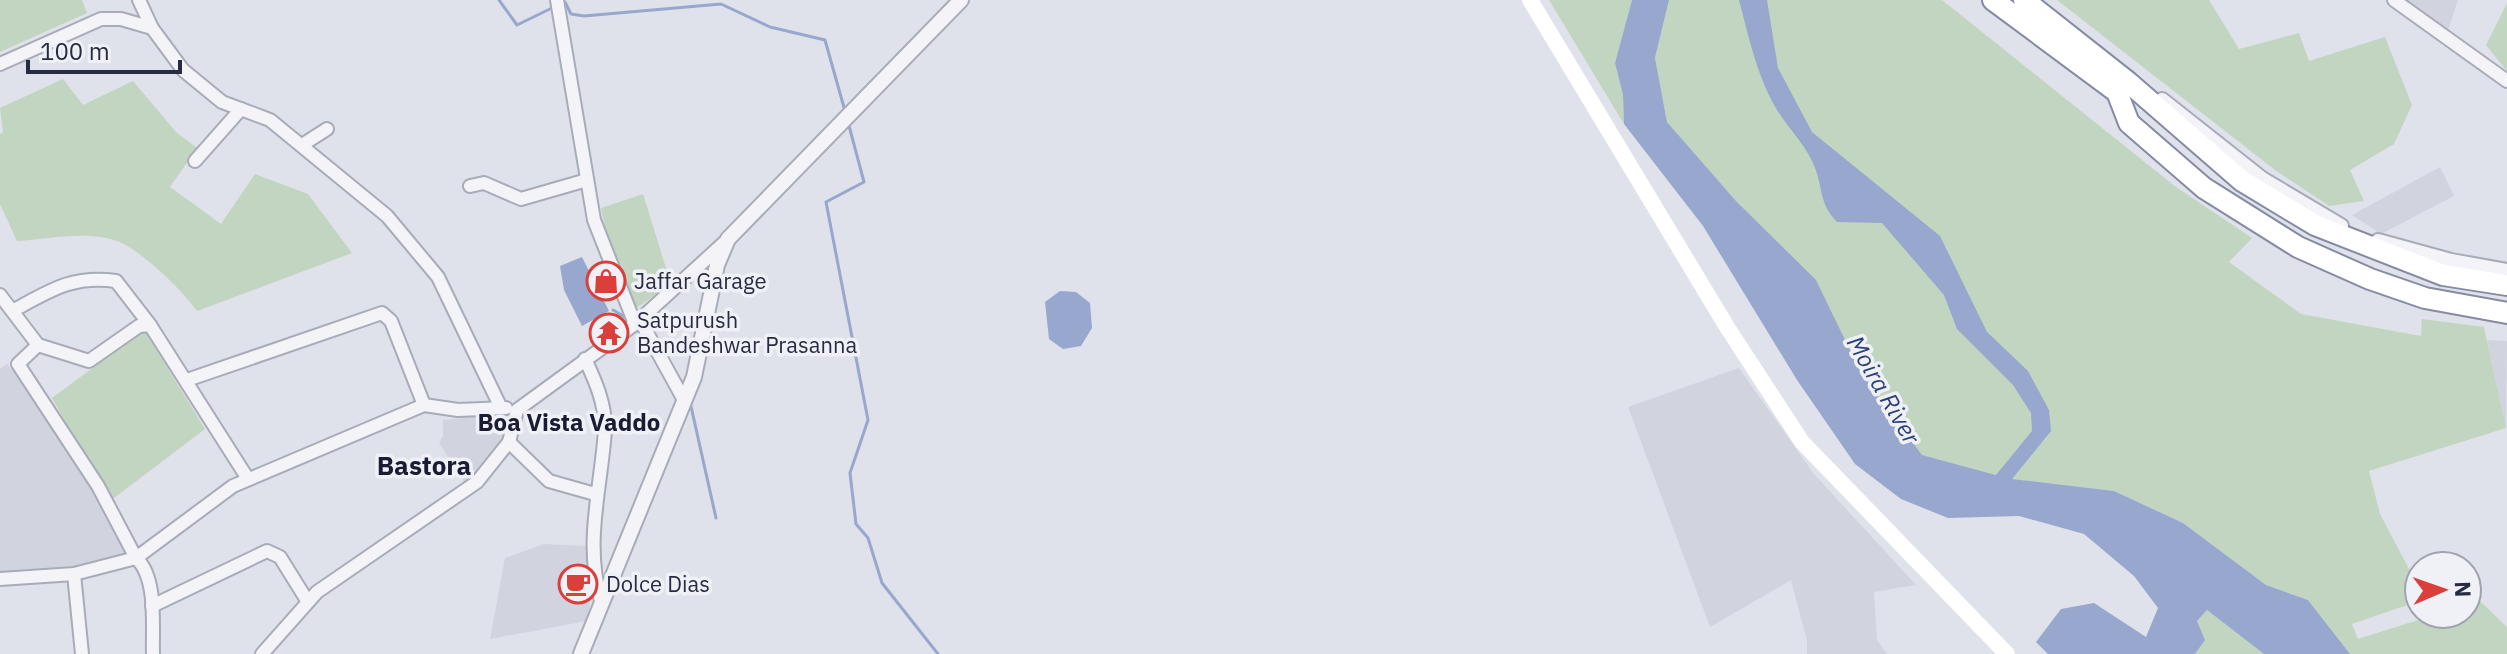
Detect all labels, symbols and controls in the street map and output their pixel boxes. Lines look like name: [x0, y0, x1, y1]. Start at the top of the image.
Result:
scale bar: [28, 24, 180, 74]
text: 100 m: [40, 35, 110, 67]
shop icon: Jaffar Garage: [585, 260, 627, 302]
place label: Jaffar Garage: [634, 266, 767, 295]
place label: Satpurush Bandeshwar Prasanna: [637, 305, 858, 359]
temple icon: Satpurush Bandeshwar Prasanna: [588, 312, 630, 354]
water label: Moira River: [1840, 329, 1928, 451]
district label: Boa Vista Vaddo: [478, 406, 660, 438]
district label: Bastora: [377, 448, 471, 482]
north arrow: [2403, 550, 2483, 630]
cafe icon: Dolce Dias: [557, 563, 599, 605]
place label: Dolce Dias: [606, 569, 710, 598]
text: N: [2449, 581, 2478, 598]

